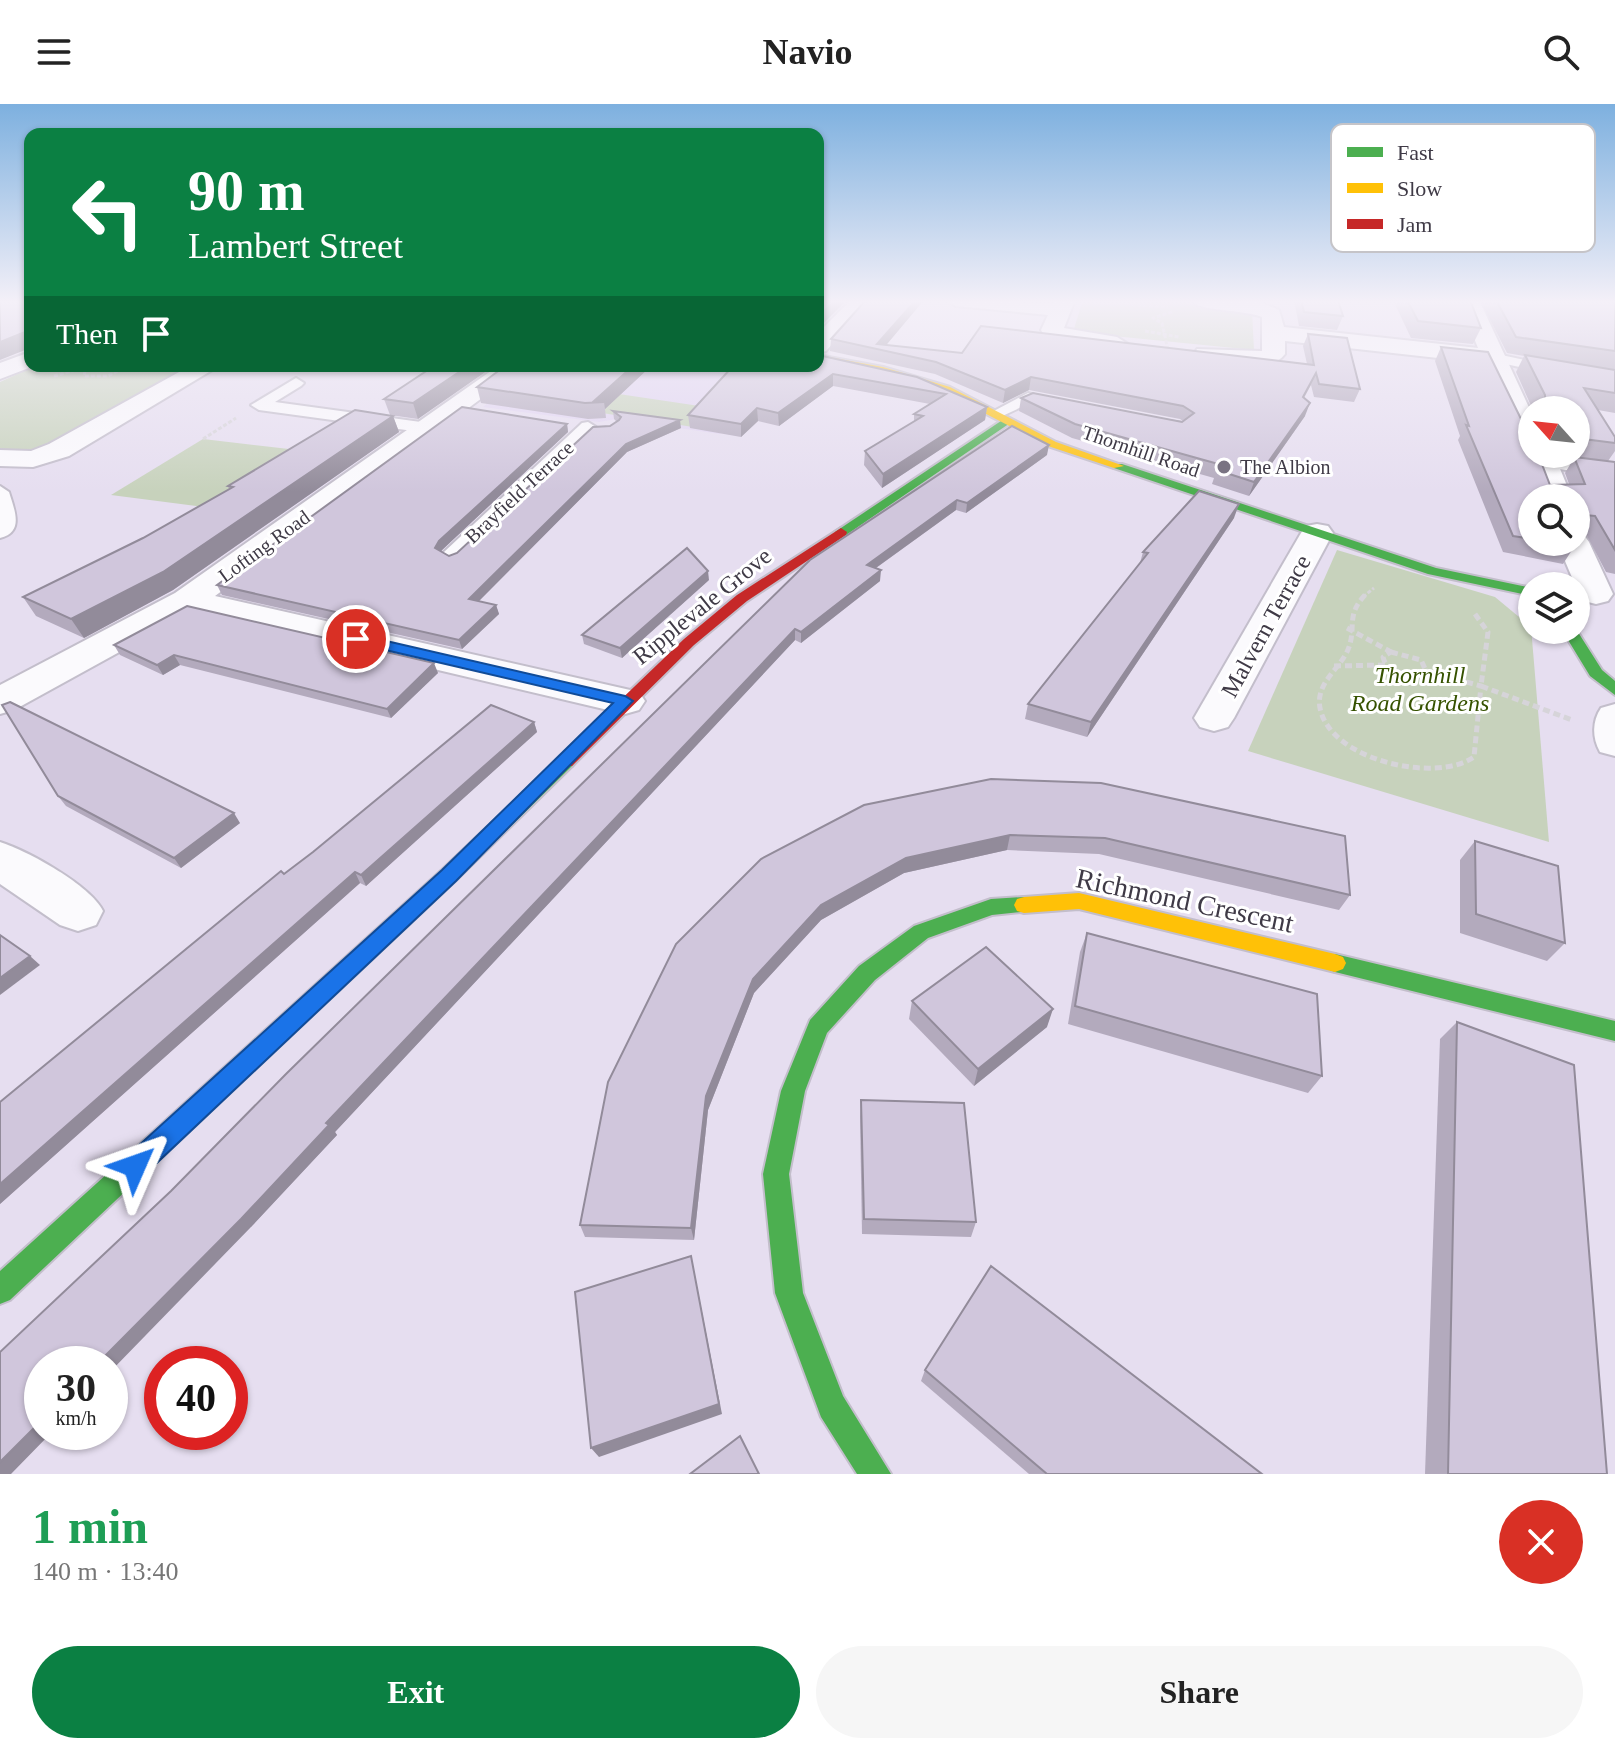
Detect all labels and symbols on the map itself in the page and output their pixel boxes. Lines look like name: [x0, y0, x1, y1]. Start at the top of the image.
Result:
legend: [1331, 124, 1595, 252]
text: Fast: [1397, 140, 1434, 165]
text: Slow: [1397, 176, 1442, 201]
text: Jam: [1397, 212, 1432, 237]
north arrow: [1518, 396, 1590, 468]
street label: Thornhill Road: [1079, 421, 1203, 481]
street label: Brayfield Terrace: [460, 436, 578, 548]
place label: The Albion: [1240, 456, 1331, 478]
marker: The Albion: [1215, 458, 1233, 476]
street label: Lofting Road: [214, 506, 314, 587]
street label: Ripplevale Grove: [628, 542, 776, 670]
street label: Malvern Terrace: [1216, 550, 1316, 702]
pin: [322, 605, 390, 673]
park label: Thornhill Road Gardens: [1350, 662, 1489, 716]
street label: Richmond Crescent: [1073, 862, 1297, 939]
position arrow: [93, 1124, 177, 1208]
speed limit sign: 40: [144, 1346, 248, 1450]

